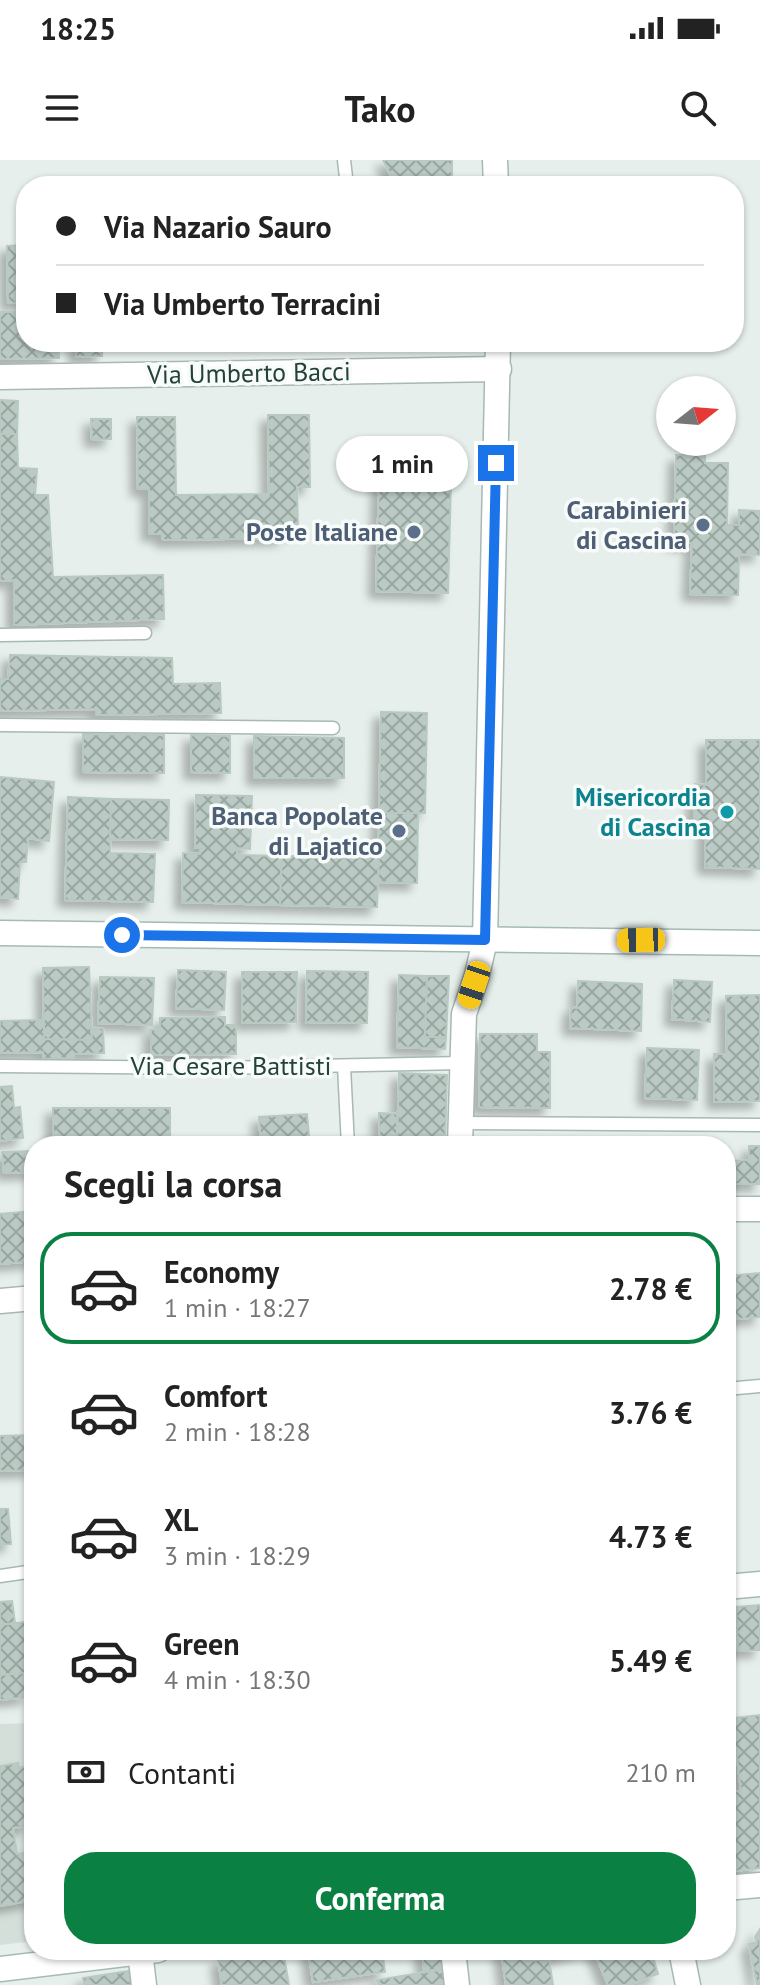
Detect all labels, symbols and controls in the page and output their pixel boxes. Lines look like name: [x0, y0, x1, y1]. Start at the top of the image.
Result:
text: 18:25: [40, 9, 116, 48]
text: Tako: [344, 85, 416, 132]
icon: menu: [40, 86, 84, 130]
icon: search: [676, 86, 720, 130]
text: Via Nazario Sauro: [104, 207, 332, 246]
text: Via Umberto Terracini: [104, 284, 381, 323]
street label: Via Umberto Bacci: [146, 354, 351, 391]
north arrow: [656, 376, 736, 456]
map controls: [656, 376, 736, 456]
callout: 1 min: [336, 435, 468, 491]
route end: [478, 445, 514, 481]
text: 1 min: [370, 447, 434, 480]
place label: Carabinieri di Cascina: [566, 493, 687, 556]
place label: Poste Italiane: [246, 515, 398, 548]
marker: Carabinieri di Cascina: [694, 516, 712, 534]
marker: Poste Italiane: [405, 523, 423, 541]
place label: Misericordia di Cascina: [575, 780, 711, 843]
place label: Banca Popolate di Lajatico: [211, 799, 383, 862]
marker: Misericordia di Cascina: [718, 803, 736, 821]
marker: Banca Popolate di Lajatico: [390, 822, 408, 840]
route start: [104, 917, 140, 953]
car: [617, 928, 665, 952]
car: [455, 958, 493, 1012]
street label: Via Cesare Battisti: [130, 1049, 331, 1082]
text: Scegli la corsa: [64, 1160, 282, 1207]
icon: car: [68, 1252, 140, 1324]
text: Economy: [164, 1252, 279, 1291]
text: 2.78 €: [609, 1269, 692, 1308]
text: 1 min · 18:27: [164, 1291, 311, 1324]
icon: car: [68, 1376, 140, 1448]
text: Comfort: [164, 1376, 267, 1415]
text: 3.76 €: [609, 1393, 692, 1432]
text: 2 min · 18:28: [164, 1415, 311, 1448]
icon: car: [68, 1500, 140, 1572]
text: XL: [164, 1500, 198, 1539]
text: 4.73 €: [609, 1517, 692, 1556]
text: 3 min · 18:29: [164, 1539, 311, 1572]
icon: car: [68, 1624, 140, 1696]
text: Green: [164, 1624, 239, 1663]
text: 5.49 €: [609, 1641, 692, 1680]
text: 4 min · 18:30: [164, 1663, 311, 1696]
icon: cash: [64, 1750, 108, 1794]
text: Contanti: [128, 1753, 236, 1792]
text: 210 m: [625, 1756, 696, 1789]
button: Conferma: [64, 1852, 696, 1944]

